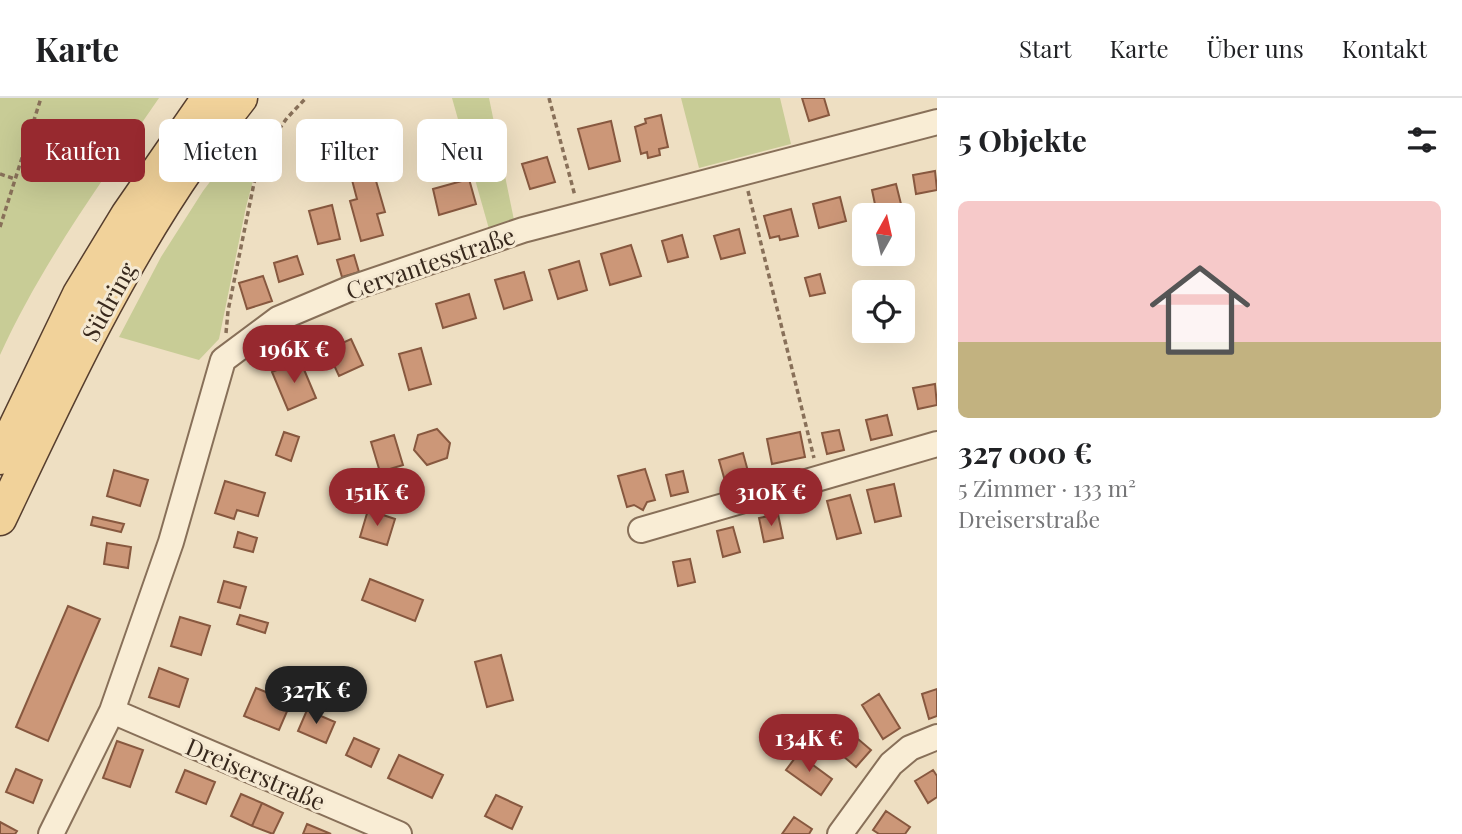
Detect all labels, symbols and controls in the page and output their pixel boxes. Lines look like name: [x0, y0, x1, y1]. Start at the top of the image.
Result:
text: Karte: [35, 26, 119, 70]
text: Start: [1019, 32, 1072, 64]
text: Karte: [1110, 32, 1169, 64]
text: Über uns: [1207, 32, 1304, 64]
text: Kontakt: [1342, 32, 1427, 64]
chip: Kaufen: [21, 119, 145, 182]
chip: Mieten: [159, 119, 282, 182]
chip: Filter: [296, 119, 403, 182]
chip: Neu: [417, 119, 507, 182]
text: 5 Objekte: [958, 120, 1087, 160]
icon: filters: [1403, 121, 1441, 159]
north arrow: [852, 203, 915, 266]
map controls: [852, 203, 915, 343]
street label: Cervantesstraße: [341, 218, 519, 306]
icon: home: [1137, 247, 1263, 373]
street label: Südring: [73, 256, 143, 346]
button: locate: [852, 280, 915, 343]
pin: 196K €: [237, 326, 351, 385]
text: 196K €: [259, 332, 329, 363]
text: 327 000 €: [958, 432, 1093, 472]
pin: 151K €: [320, 468, 434, 528]
pin: 310K €: [714, 468, 828, 528]
text: 5 Zimmer · 133 m²: [958, 472, 1136, 503]
text: 151K €: [345, 475, 409, 506]
text: 310K €: [735, 475, 807, 506]
text: Dreiserstraße: [958, 503, 1100, 534]
pin: 327K €: [259, 666, 373, 726]
text: 327K €: [281, 673, 351, 704]
pin: 134K €: [752, 714, 866, 774]
text: 134K €: [775, 721, 843, 752]
street label: Dreiserstraße: [181, 729, 331, 817]

